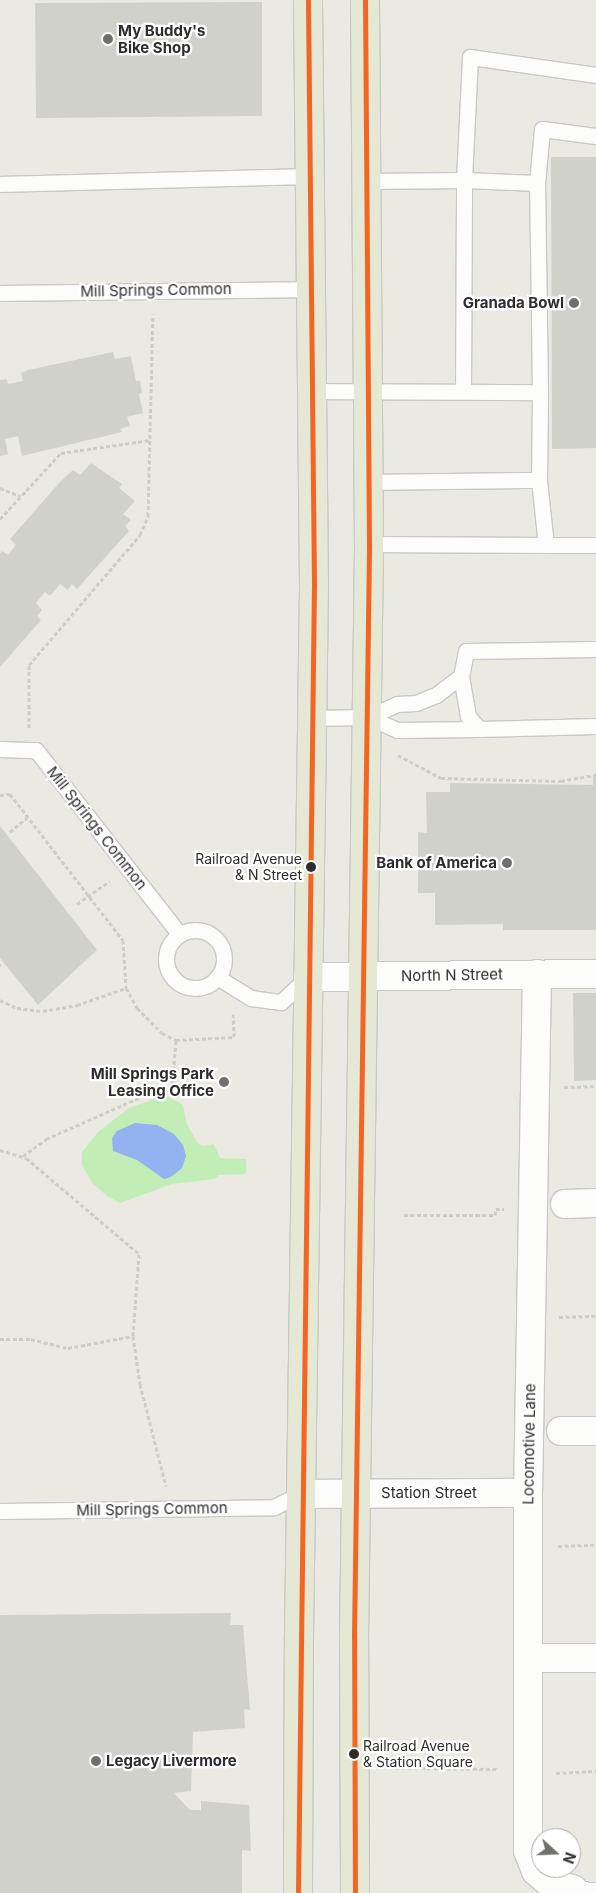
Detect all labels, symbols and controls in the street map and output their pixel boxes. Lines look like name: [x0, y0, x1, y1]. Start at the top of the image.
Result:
place label: My Buddy's Bike Shop: [118, 21, 205, 56]
marker: My Buddy's Bike Shop: [102, 33, 114, 45]
street label: Mill Springs Common: [80, 280, 232, 300]
place label: Granada Bowl: [463, 294, 564, 312]
marker: Granada Bowl: [568, 297, 580, 309]
street label: Mill Springs Common: [43, 763, 151, 893]
place label: Railroad Avenue & N Street: [195, 851, 302, 884]
place label: Bank of America: [376, 854, 497, 872]
marker: Bank of America: [501, 857, 513, 869]
marker: Railroad Avenue & N Street: [306, 862, 316, 872]
street label: North N Street: [401, 965, 503, 985]
place label: Mill Springs Park Leasing Office: [91, 1064, 214, 1099]
marker: Mill Springs Park Leasing Office: [218, 1076, 230, 1088]
street label: Locomotive Lane: [519, 1383, 539, 1505]
street label: Station Street: [381, 1484, 477, 1502]
street label: Mill Springs Common: [76, 1499, 228, 1519]
place label: Railroad Avenue & Station Square: [363, 1738, 473, 1770]
marker: Railroad Avenue & Station Square: [349, 1749, 359, 1759]
place label: Legacy Livermore: [106, 1752, 237, 1770]
marker: Legacy Livermore: [90, 1755, 102, 1767]
north arrow: [531, 1828, 581, 1878]
text: N: [560, 1850, 579, 1866]

